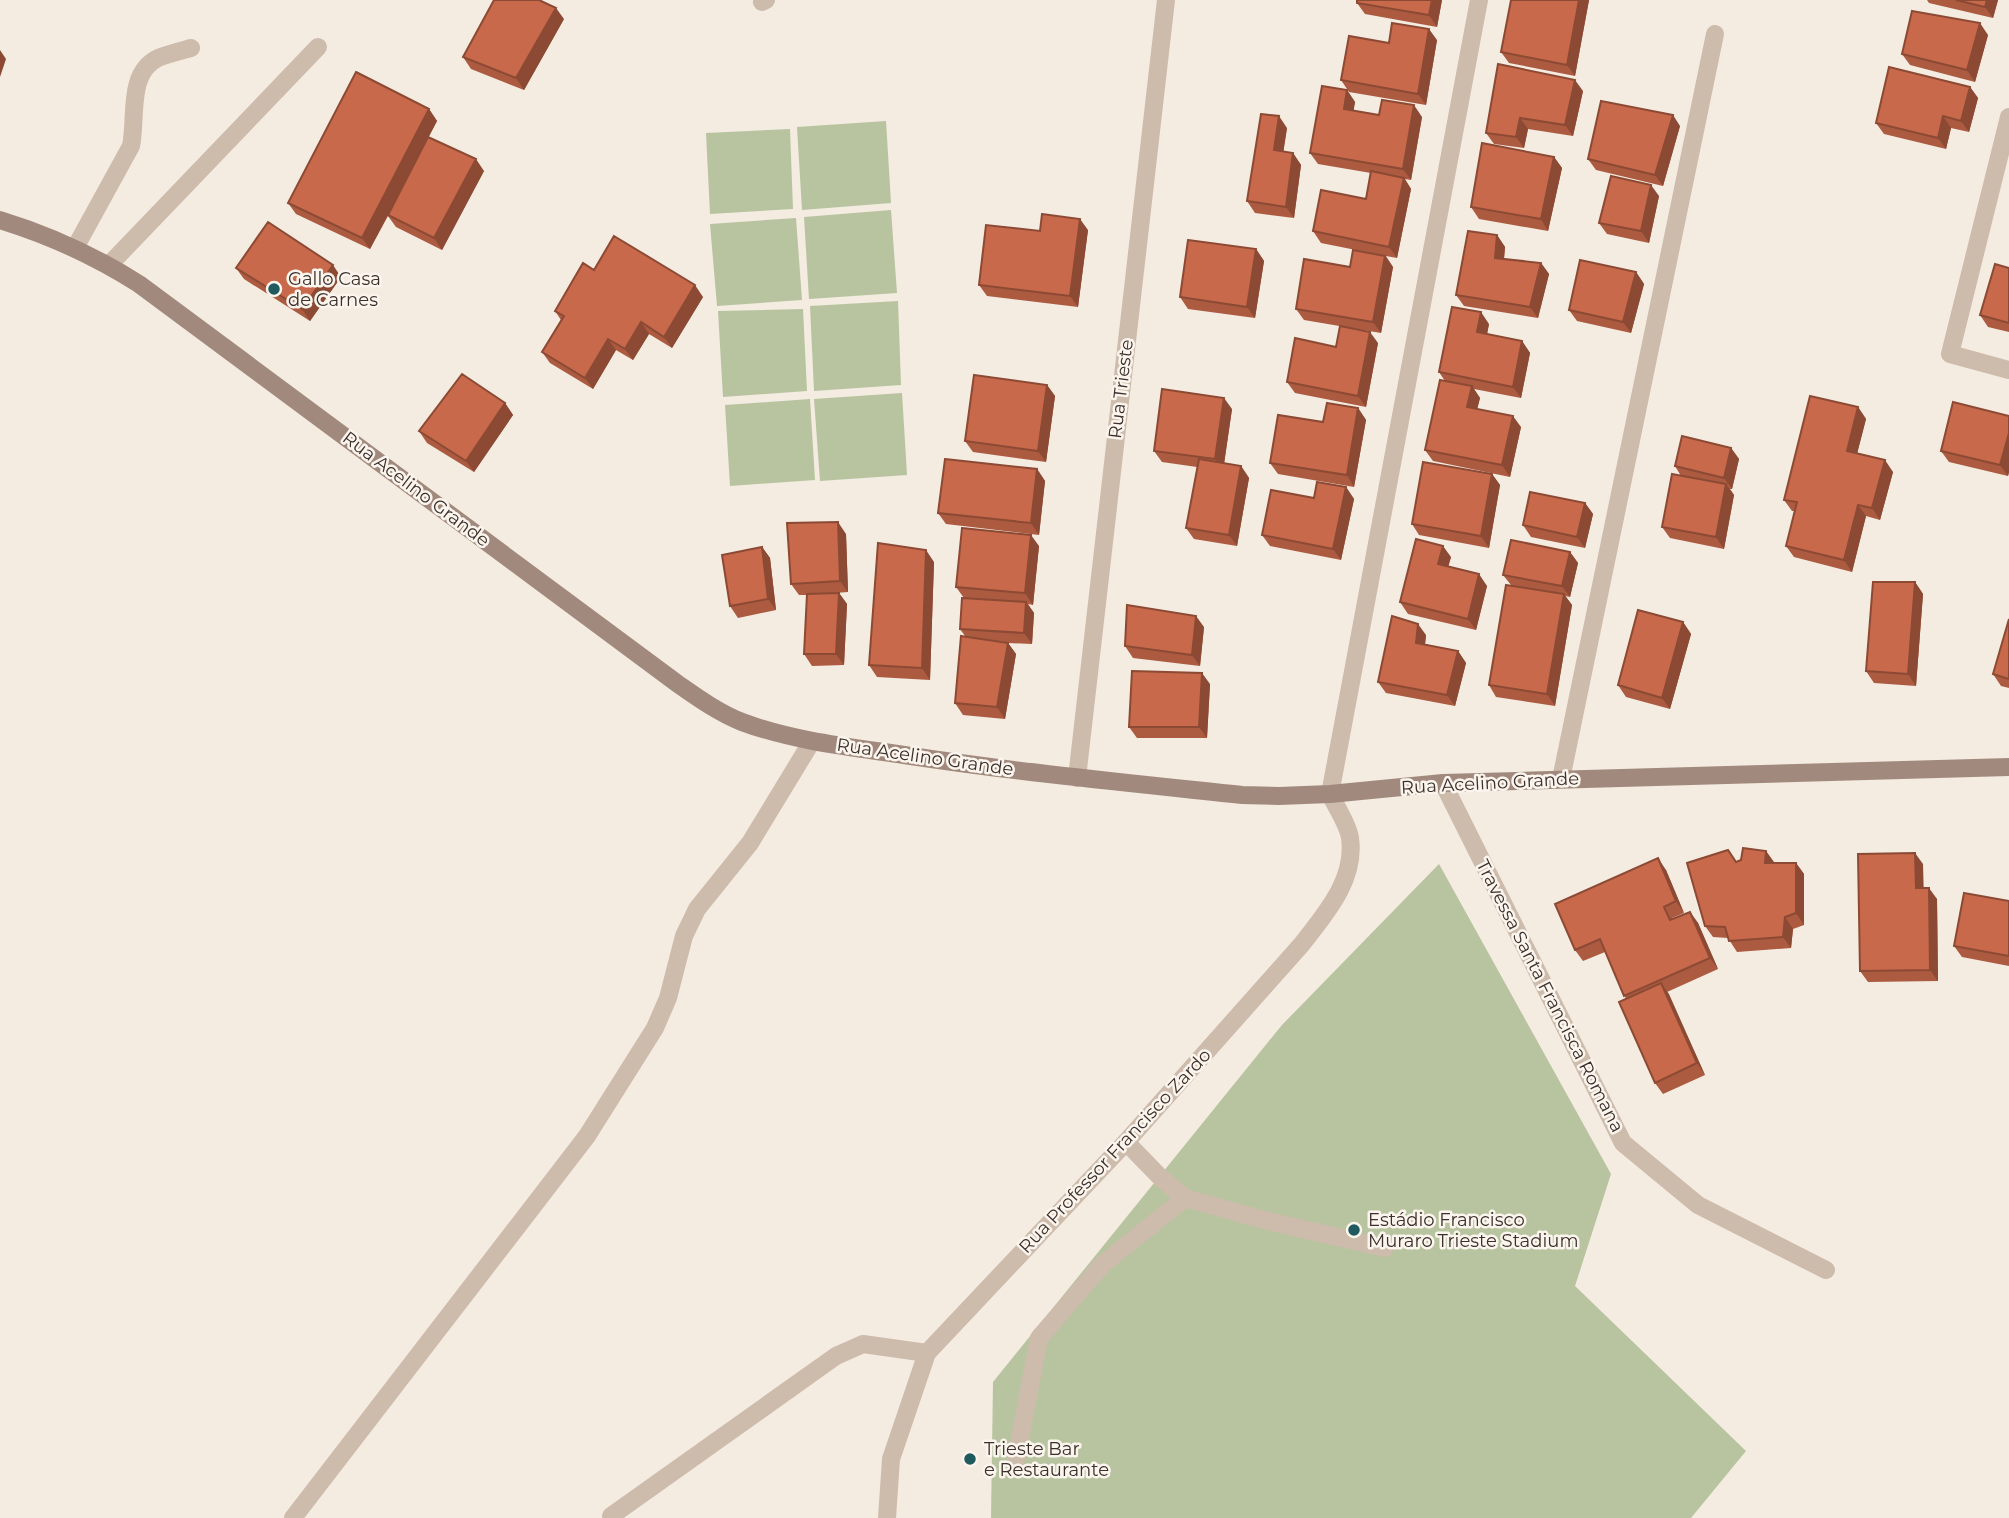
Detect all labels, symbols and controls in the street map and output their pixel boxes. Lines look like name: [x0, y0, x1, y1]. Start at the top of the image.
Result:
place label: Gallo Casa de Carnes: [288, 268, 381, 311]
marker: Gallo Casa de Carnes: [266, 281, 282, 297]
street label: Rua Trieste: [1104, 338, 1138, 440]
street label: Rua Acelino Grande: [338, 427, 494, 551]
street label: Rua Acelino Grande: [835, 734, 1015, 780]
street label: Rua Acelino Grande: [1400, 767, 1580, 799]
street label: Travessa Santa Francisca Romana: [1471, 856, 1629, 1136]
street label: Rua Professor Francisco Zardo: [1014, 1044, 1216, 1258]
place label: Estádio Francisco Muraro Trieste Stadium: [1368, 1209, 1578, 1252]
marker: Estádio Francisco Muraro Trieste Stadium: [1346, 1222, 1362, 1238]
place label: Trieste Bar e Restaurante: [984, 1438, 1109, 1481]
marker: Trieste Bar e Restaurante: [962, 1451, 978, 1467]

